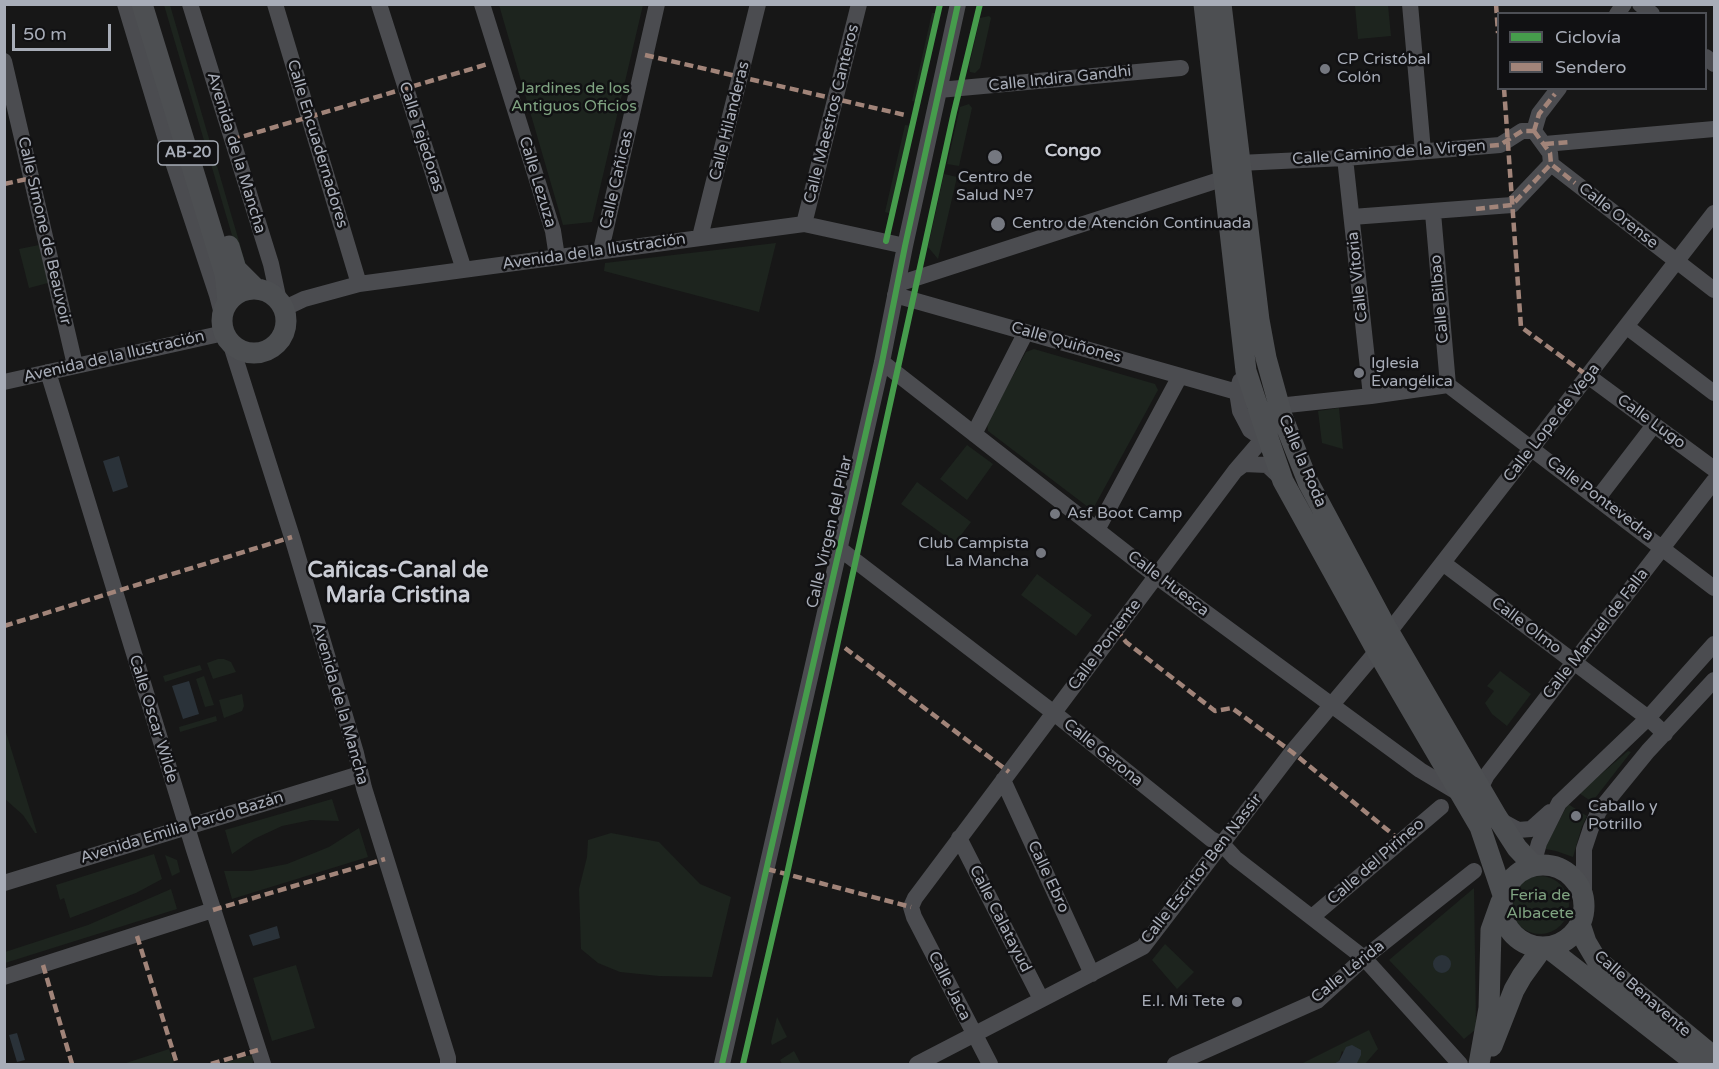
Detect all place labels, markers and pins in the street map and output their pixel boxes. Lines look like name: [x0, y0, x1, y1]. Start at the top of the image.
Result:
place label: CP Cristóbal Colón: [1337, 50, 1431, 88]
marker: CP Cristóbal Colón: [1318, 62, 1332, 76]
marker: Centro de Salud Nº7: [986, 148, 1004, 166]
place label: Centro de Salud Nº7: [956, 168, 1034, 206]
place label: Centro de Atención Continuada: [1012, 214, 1251, 234]
marker: Centro de Atención Continuada: [989, 215, 1007, 233]
place label: Iglesia Evangélica: [1371, 354, 1453, 392]
marker: Iglesia Evangélica: [1352, 366, 1366, 380]
place label: Asf Boot Camp: [1067, 504, 1182, 524]
marker: Asf Boot Camp: [1048, 507, 1062, 521]
place label: Club Campista La Mancha: [918, 534, 1029, 572]
marker: Club Campista La Mancha: [1034, 546, 1048, 560]
place label: Caballo y Potrillo: [1588, 797, 1658, 835]
marker: Caballo y Potrillo: [1569, 809, 1583, 823]
place label: E.I. Mi Tete: [1141, 992, 1225, 1012]
marker: E.I. Mi Tete: [1230, 995, 1244, 1009]

